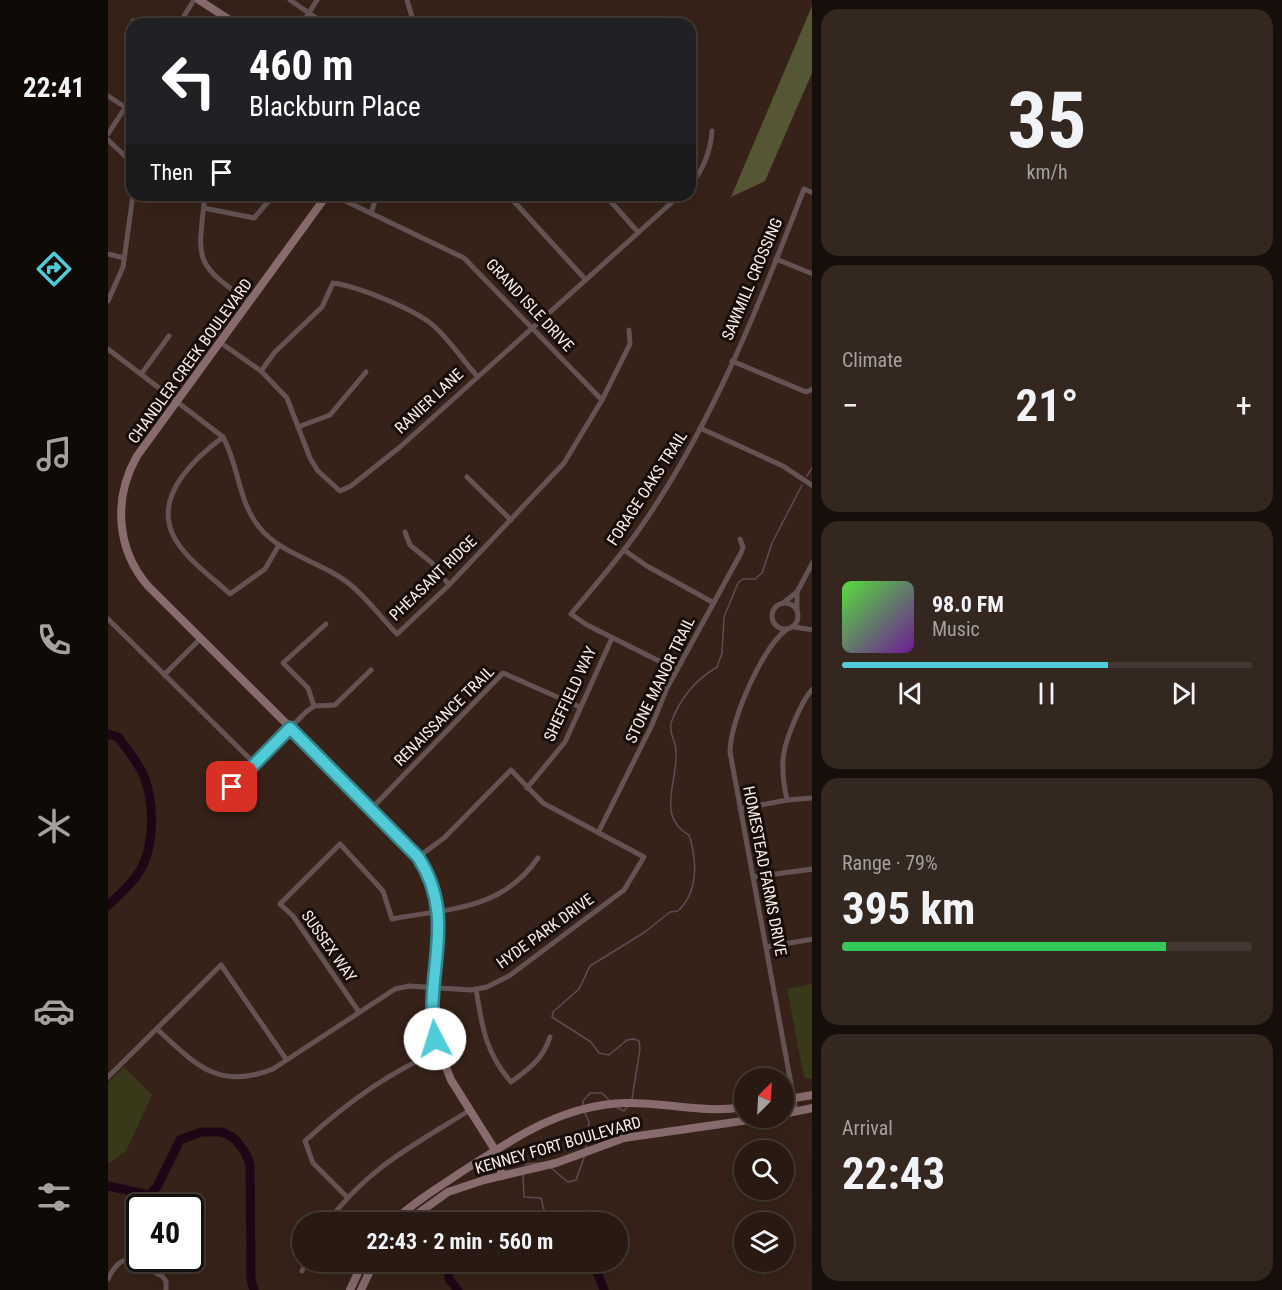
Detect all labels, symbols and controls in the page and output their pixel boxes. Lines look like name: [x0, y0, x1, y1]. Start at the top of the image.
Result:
text: 460 m: [249, 41, 354, 90]
icon: left: [150, 42, 228, 120]
text: 22:41: [23, 72, 85, 104]
text: 35: [1008, 75, 1086, 166]
text: Blackburn Place: [249, 91, 421, 123]
icon: arrive: [205, 156, 238, 189]
text: Then: [150, 160, 193, 185]
text: km/h: [1026, 160, 1068, 184]
street label: SAWMILL CROSSING: [718, 215, 786, 343]
icon: directions: [33, 248, 75, 290]
street label: GRAND ISLE DRIVE: [482, 255, 578, 355]
street label: CHANDLER CREEK BOULEVARD: [124, 275, 256, 447]
text: Climate: [842, 348, 902, 372]
street label: RANIER LANE: [391, 364, 467, 437]
text: 21°: [1016, 379, 1079, 432]
text: −: [842, 386, 859, 425]
text: +: [1236, 386, 1252, 425]
street label: FORAGE OAKS TRAIL: [603, 427, 691, 549]
icon: music: [33, 433, 75, 475]
street label: PHEASANT RIDGE: [385, 532, 481, 624]
text: 98.0 FM: [932, 592, 1004, 617]
street label: STONE MANOR TRAIL: [621, 613, 699, 746]
text: Music: [932, 617, 980, 641]
icon: phone: [33, 619, 75, 661]
street label: SHEFFIELD WAY: [540, 643, 601, 745]
street label: RENAISSANCE TRAIL: [390, 662, 498, 770]
icon: previous: [894, 677, 927, 710]
icon: pause: [1030, 677, 1063, 710]
icon: next: [1167, 677, 1200, 710]
pin: [206, 761, 257, 812]
icon: arrive: [215, 770, 248, 803]
street label: HOMESTEAD FARMS DRIVE: [739, 784, 791, 958]
icon: climate: [33, 805, 75, 847]
text: Range · 79%: [842, 851, 938, 875]
text: 395 km: [842, 882, 975, 935]
street label: HYDE PARK DRIVE: [493, 889, 597, 973]
street label: SUSSEX WAY: [297, 907, 361, 986]
icon: car: [33, 990, 75, 1032]
position arrow: [403, 1007, 467, 1071]
north arrow: [734, 1068, 794, 1128]
map controls: [734, 1068, 794, 1272]
street label: KENNEY FORT BOULEVARD: [473, 1112, 643, 1178]
text: Arrival: [842, 1116, 893, 1140]
button: search: [734, 1140, 794, 1200]
text: 22:43: [842, 1147, 945, 1200]
icon: filters: [33, 1176, 75, 1218]
speed limit sign: 40: [126, 1194, 204, 1272]
button: layers: [734, 1212, 794, 1272]
text: 22:43 · 2 min · 560 m: [367, 1229, 553, 1254]

